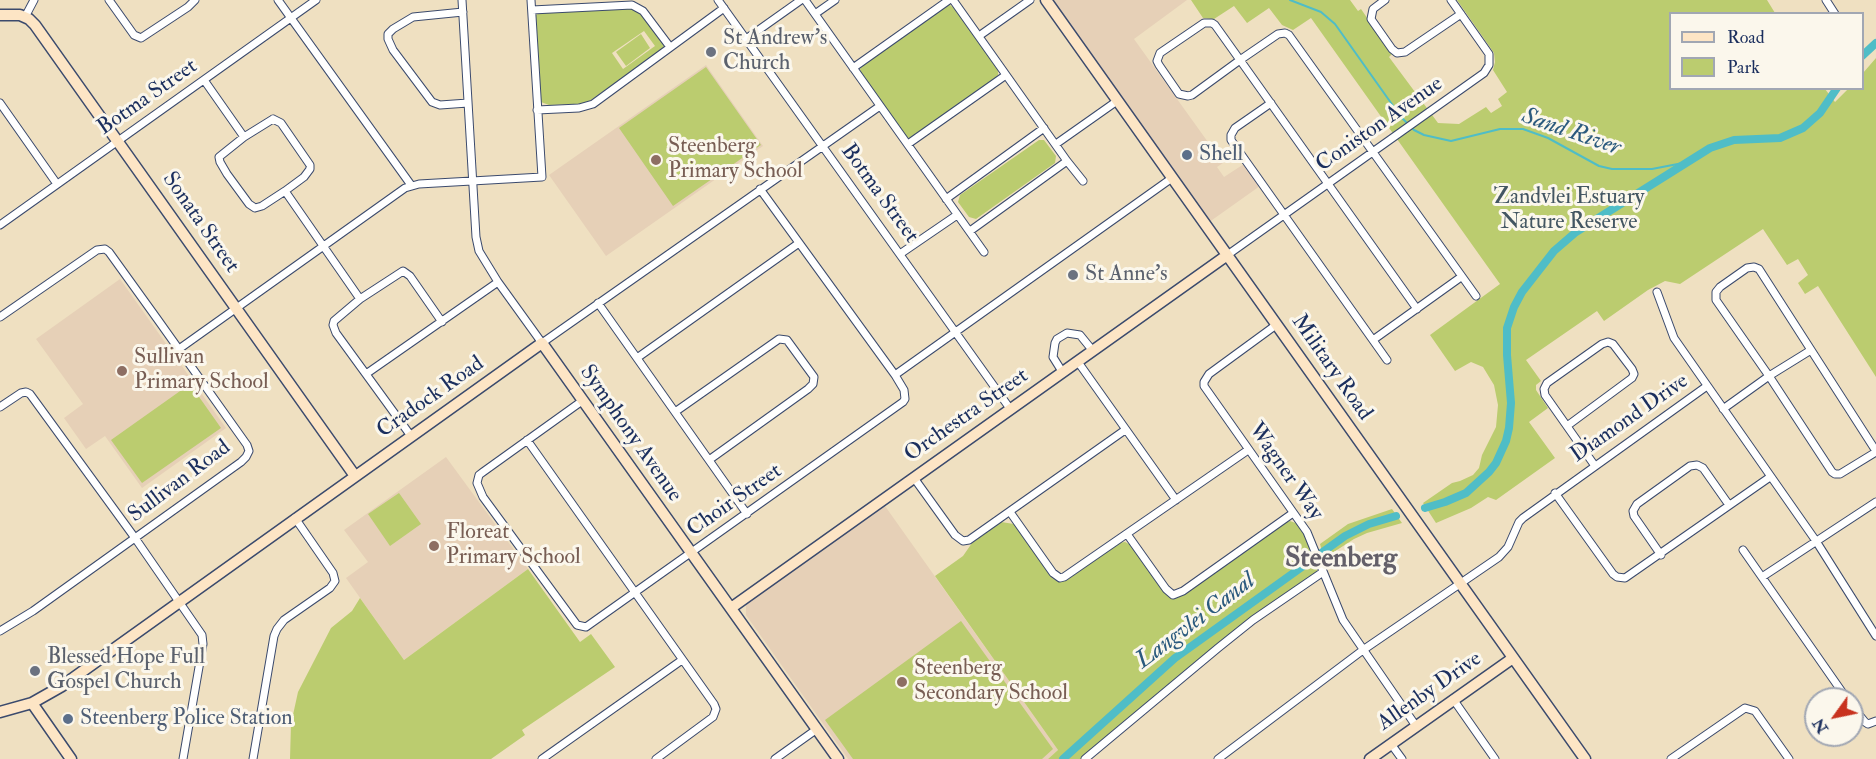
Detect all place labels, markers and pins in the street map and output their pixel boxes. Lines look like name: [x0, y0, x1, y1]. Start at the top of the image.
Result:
place label: St Andrew's Church: [723, 26, 827, 78]
marker: St Andrew's Church: [704, 45, 718, 59]
place label: Steenberg Primary School: [668, 134, 803, 186]
place label: Shell: [1199, 142, 1243, 168]
marker: Shell: [1180, 148, 1194, 162]
marker: Steenberg Primary School: [649, 153, 663, 167]
place label: St Anne's: [1085, 262, 1168, 288]
marker: St Anne's: [1066, 268, 1080, 282]
place label: Sullivan Primary School: [134, 345, 269, 396]
marker: Sullivan Primary School: [115, 364, 129, 378]
place label: Floreat Primary School: [446, 520, 581, 572]
marker: Floreat Primary School: [427, 539, 441, 553]
place label: Blessed Hope Full Gospel Church: [47, 645, 205, 696]
place label: Steenberg Secondary School: [914, 656, 1068, 708]
marker: Blessed Hope Full Gospel Church: [28, 664, 42, 678]
marker: Steenberg Secondary School: [895, 675, 909, 689]
place label: Steenberg Police Station: [80, 706, 293, 732]
marker: Steenberg Police Station: [61, 712, 75, 726]

